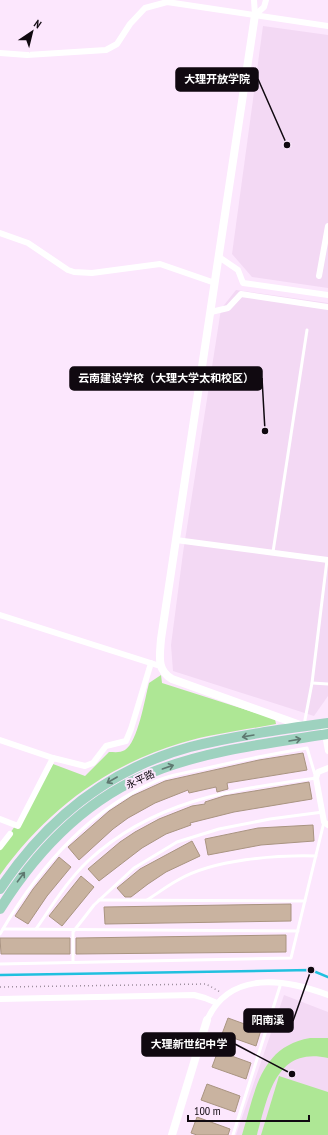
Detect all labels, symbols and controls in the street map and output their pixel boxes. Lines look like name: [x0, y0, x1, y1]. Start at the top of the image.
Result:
north arrow: [12, 12, 52, 52]
text: N: [31, 16, 44, 31]
callout: 大理开放学院: [176, 68, 258, 91]
text: 大理开放学院: [184, 72, 250, 86]
callout: 云南建设学校（大理大学太和校区）: [70, 367, 262, 390]
text: 云南建设学校（大理大学太和校区）: [78, 371, 254, 385]
one-way arrow: [242, 733, 255, 741]
one-way arrow: [288, 736, 301, 744]
one-way arrow: [161, 762, 173, 770]
street label: 永平路: [124, 767, 157, 792]
one-way arrow: [106, 776, 118, 784]
one-way arrow: [17, 871, 26, 882]
callout: 阳南溪: [244, 1009, 293, 1032]
text: 阳南溪: [252, 1013, 285, 1027]
callout: 大理新世纪中学: [142, 1033, 235, 1056]
text: 大理新世纪中学: [151, 1037, 228, 1051]
scale bar: [188, 1097, 309, 1123]
text: 100 m: [194, 1103, 221, 1118]

